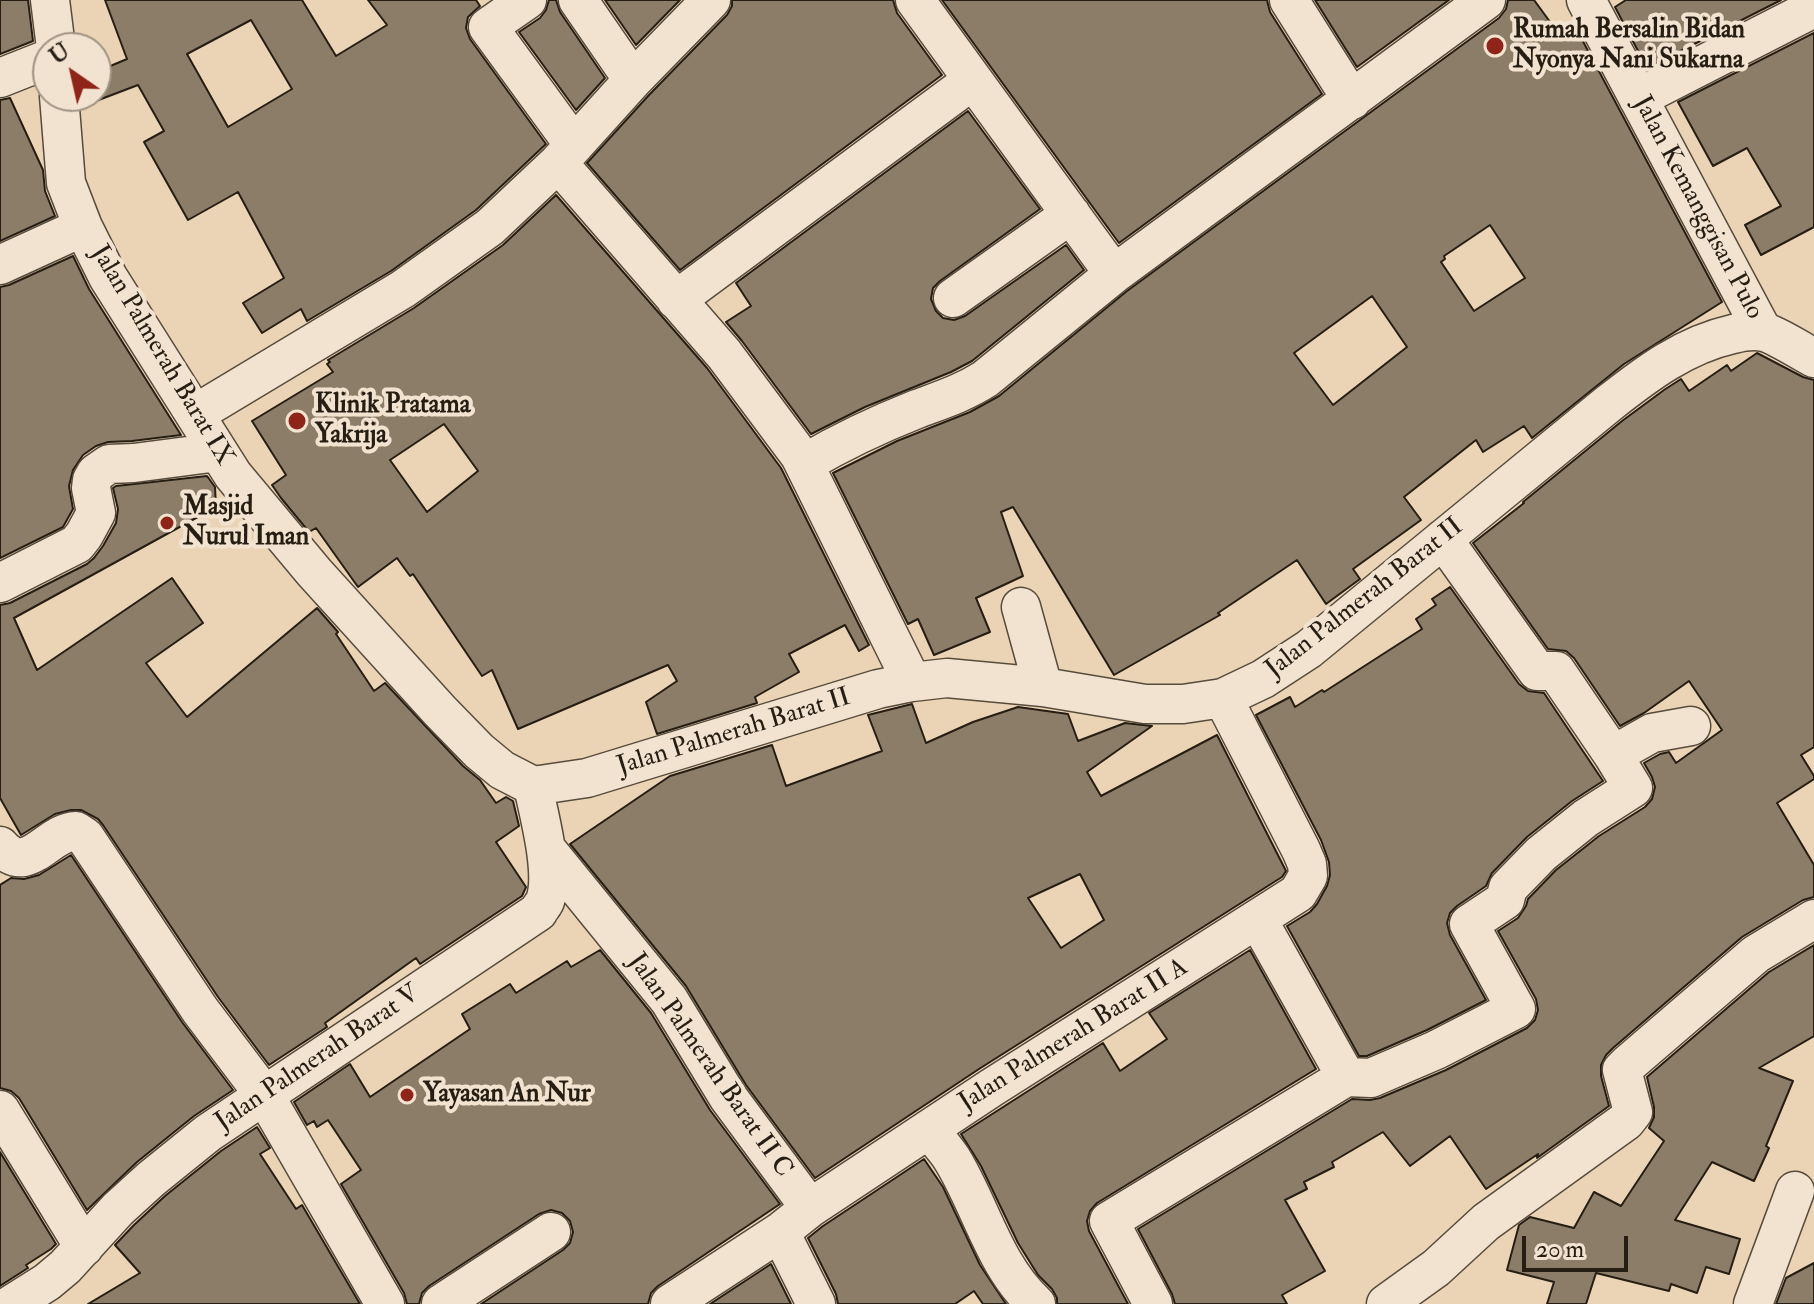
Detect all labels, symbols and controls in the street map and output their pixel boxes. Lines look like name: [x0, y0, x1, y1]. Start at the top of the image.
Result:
place label: Rumah Bersalin Bidan Nyonya Nani Sukarna: [1513, 15, 1745, 76]
north arrow: [32, 32, 112, 112]
marker: Rumah Bersalin Bidan Nyonya Nani Sukarna: [1484, 35, 1506, 57]
text: U: [44, 37, 75, 71]
street label: Jalan Kemanggisan Pulo: [1625, 91, 1769, 325]
street label: Jalan Palmerah Barat IX: [83, 240, 239, 472]
place label: Klinik Pratama Yakrija: [315, 390, 470, 452]
marker: Klinik Pratama Yakrija: [286, 410, 308, 432]
place label: Masjid Nurul Iman: [183, 492, 309, 554]
street label: Jalan Palmerah Barat II: [1260, 512, 1470, 686]
marker: Masjid Nurul Iman: [158, 514, 176, 532]
street label: Jalan Palmerah Barat II: [614, 683, 854, 783]
street label: Jalan Palmerah Barat II C: [620, 948, 798, 1184]
street label: Jalan Palmerah Barat II A: [954, 953, 1194, 1119]
street label: Jalan Palmerah Barat V: [210, 979, 426, 1139]
place label: Yayasan An Nur: [423, 1079, 591, 1111]
marker: Yayasan An Nur: [398, 1086, 416, 1104]
scale bar: [1526, 1220, 1632, 1270]
text: 20 m: [1536, 1234, 1584, 1265]

